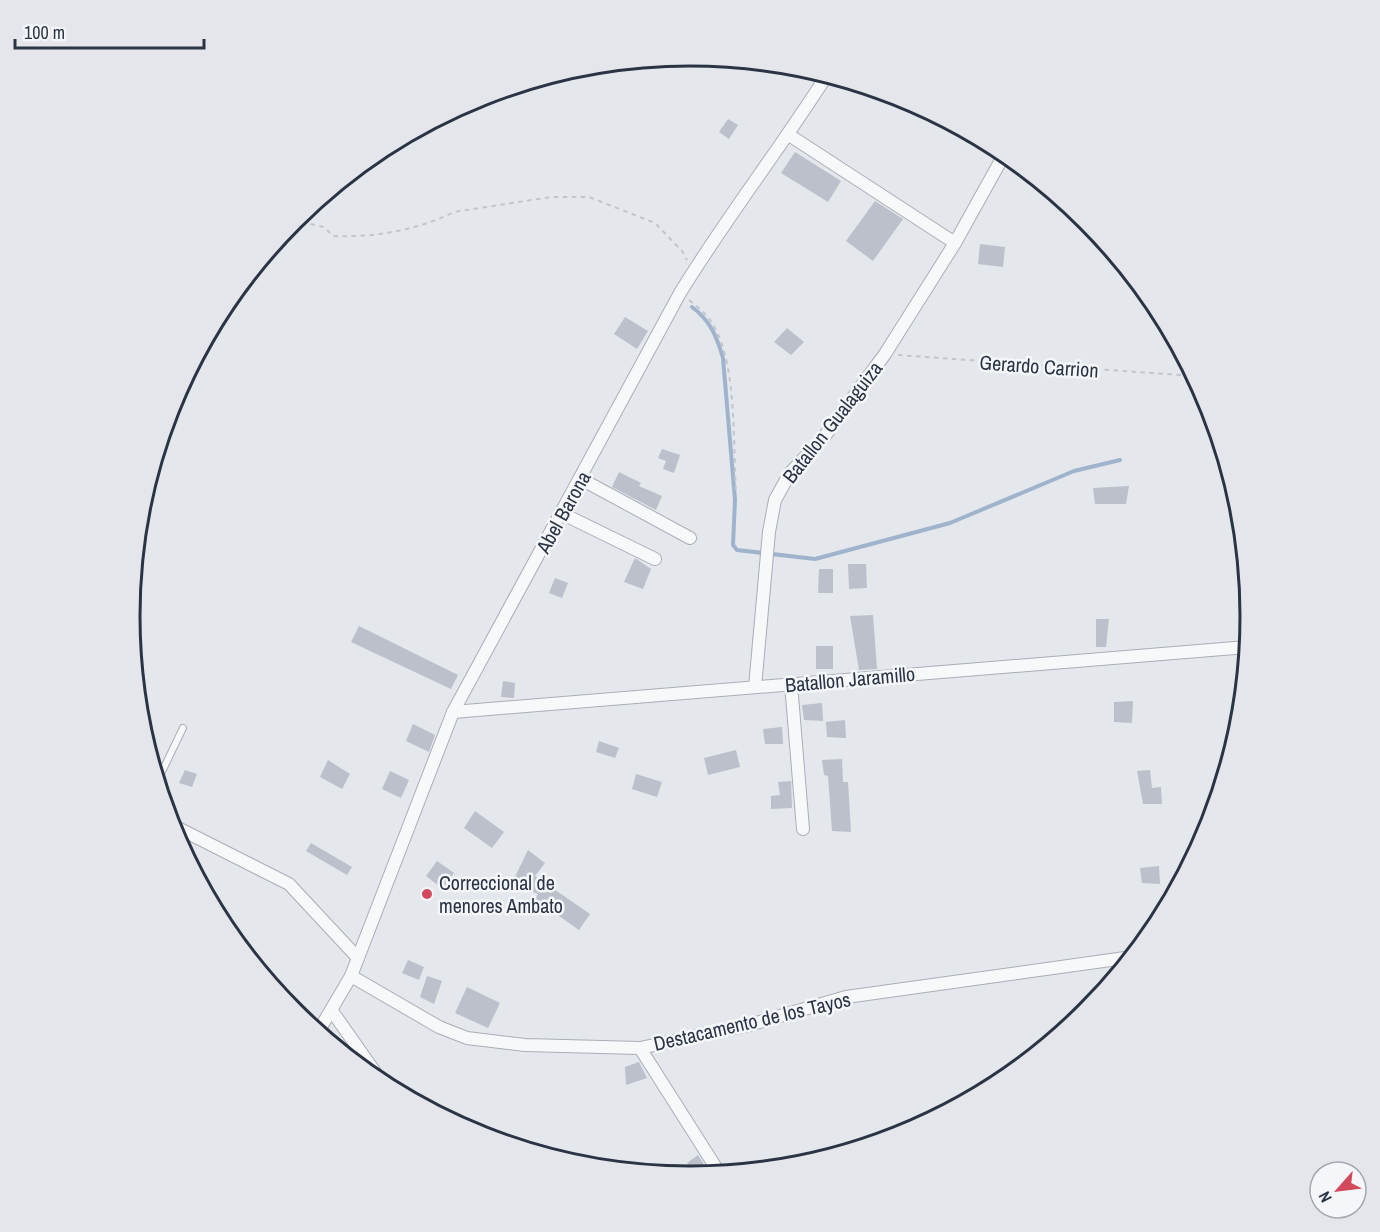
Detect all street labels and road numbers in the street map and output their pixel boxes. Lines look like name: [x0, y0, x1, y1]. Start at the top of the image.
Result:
street label: Gerardo Carrion: [979, 348, 1099, 384]
street label: Batallon Gualaguiza: [776, 355, 888, 489]
street label: Abel Barona: [529, 466, 597, 559]
street label: Batallon Jaramillo: [784, 660, 916, 698]
street label: Destacamento de los Tayos: [651, 985, 853, 1057]

